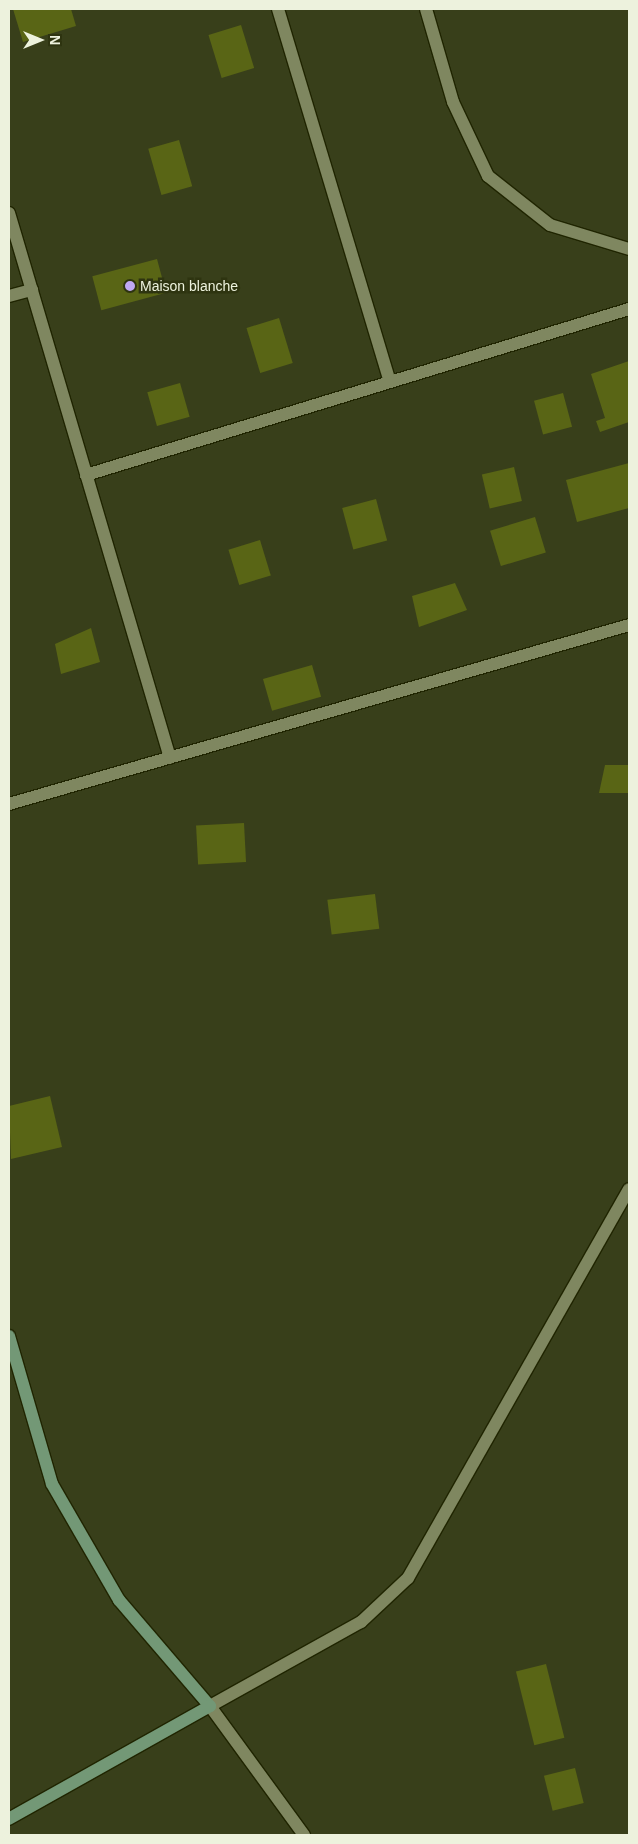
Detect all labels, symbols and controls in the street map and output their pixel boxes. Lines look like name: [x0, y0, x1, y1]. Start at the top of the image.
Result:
north arrow: [15, 15, 65, 65]
text: N: [47, 35, 63, 45]
place label: Maison blanche: [140, 278, 238, 294]
marker: Maison blanche: [124, 280, 136, 292]

